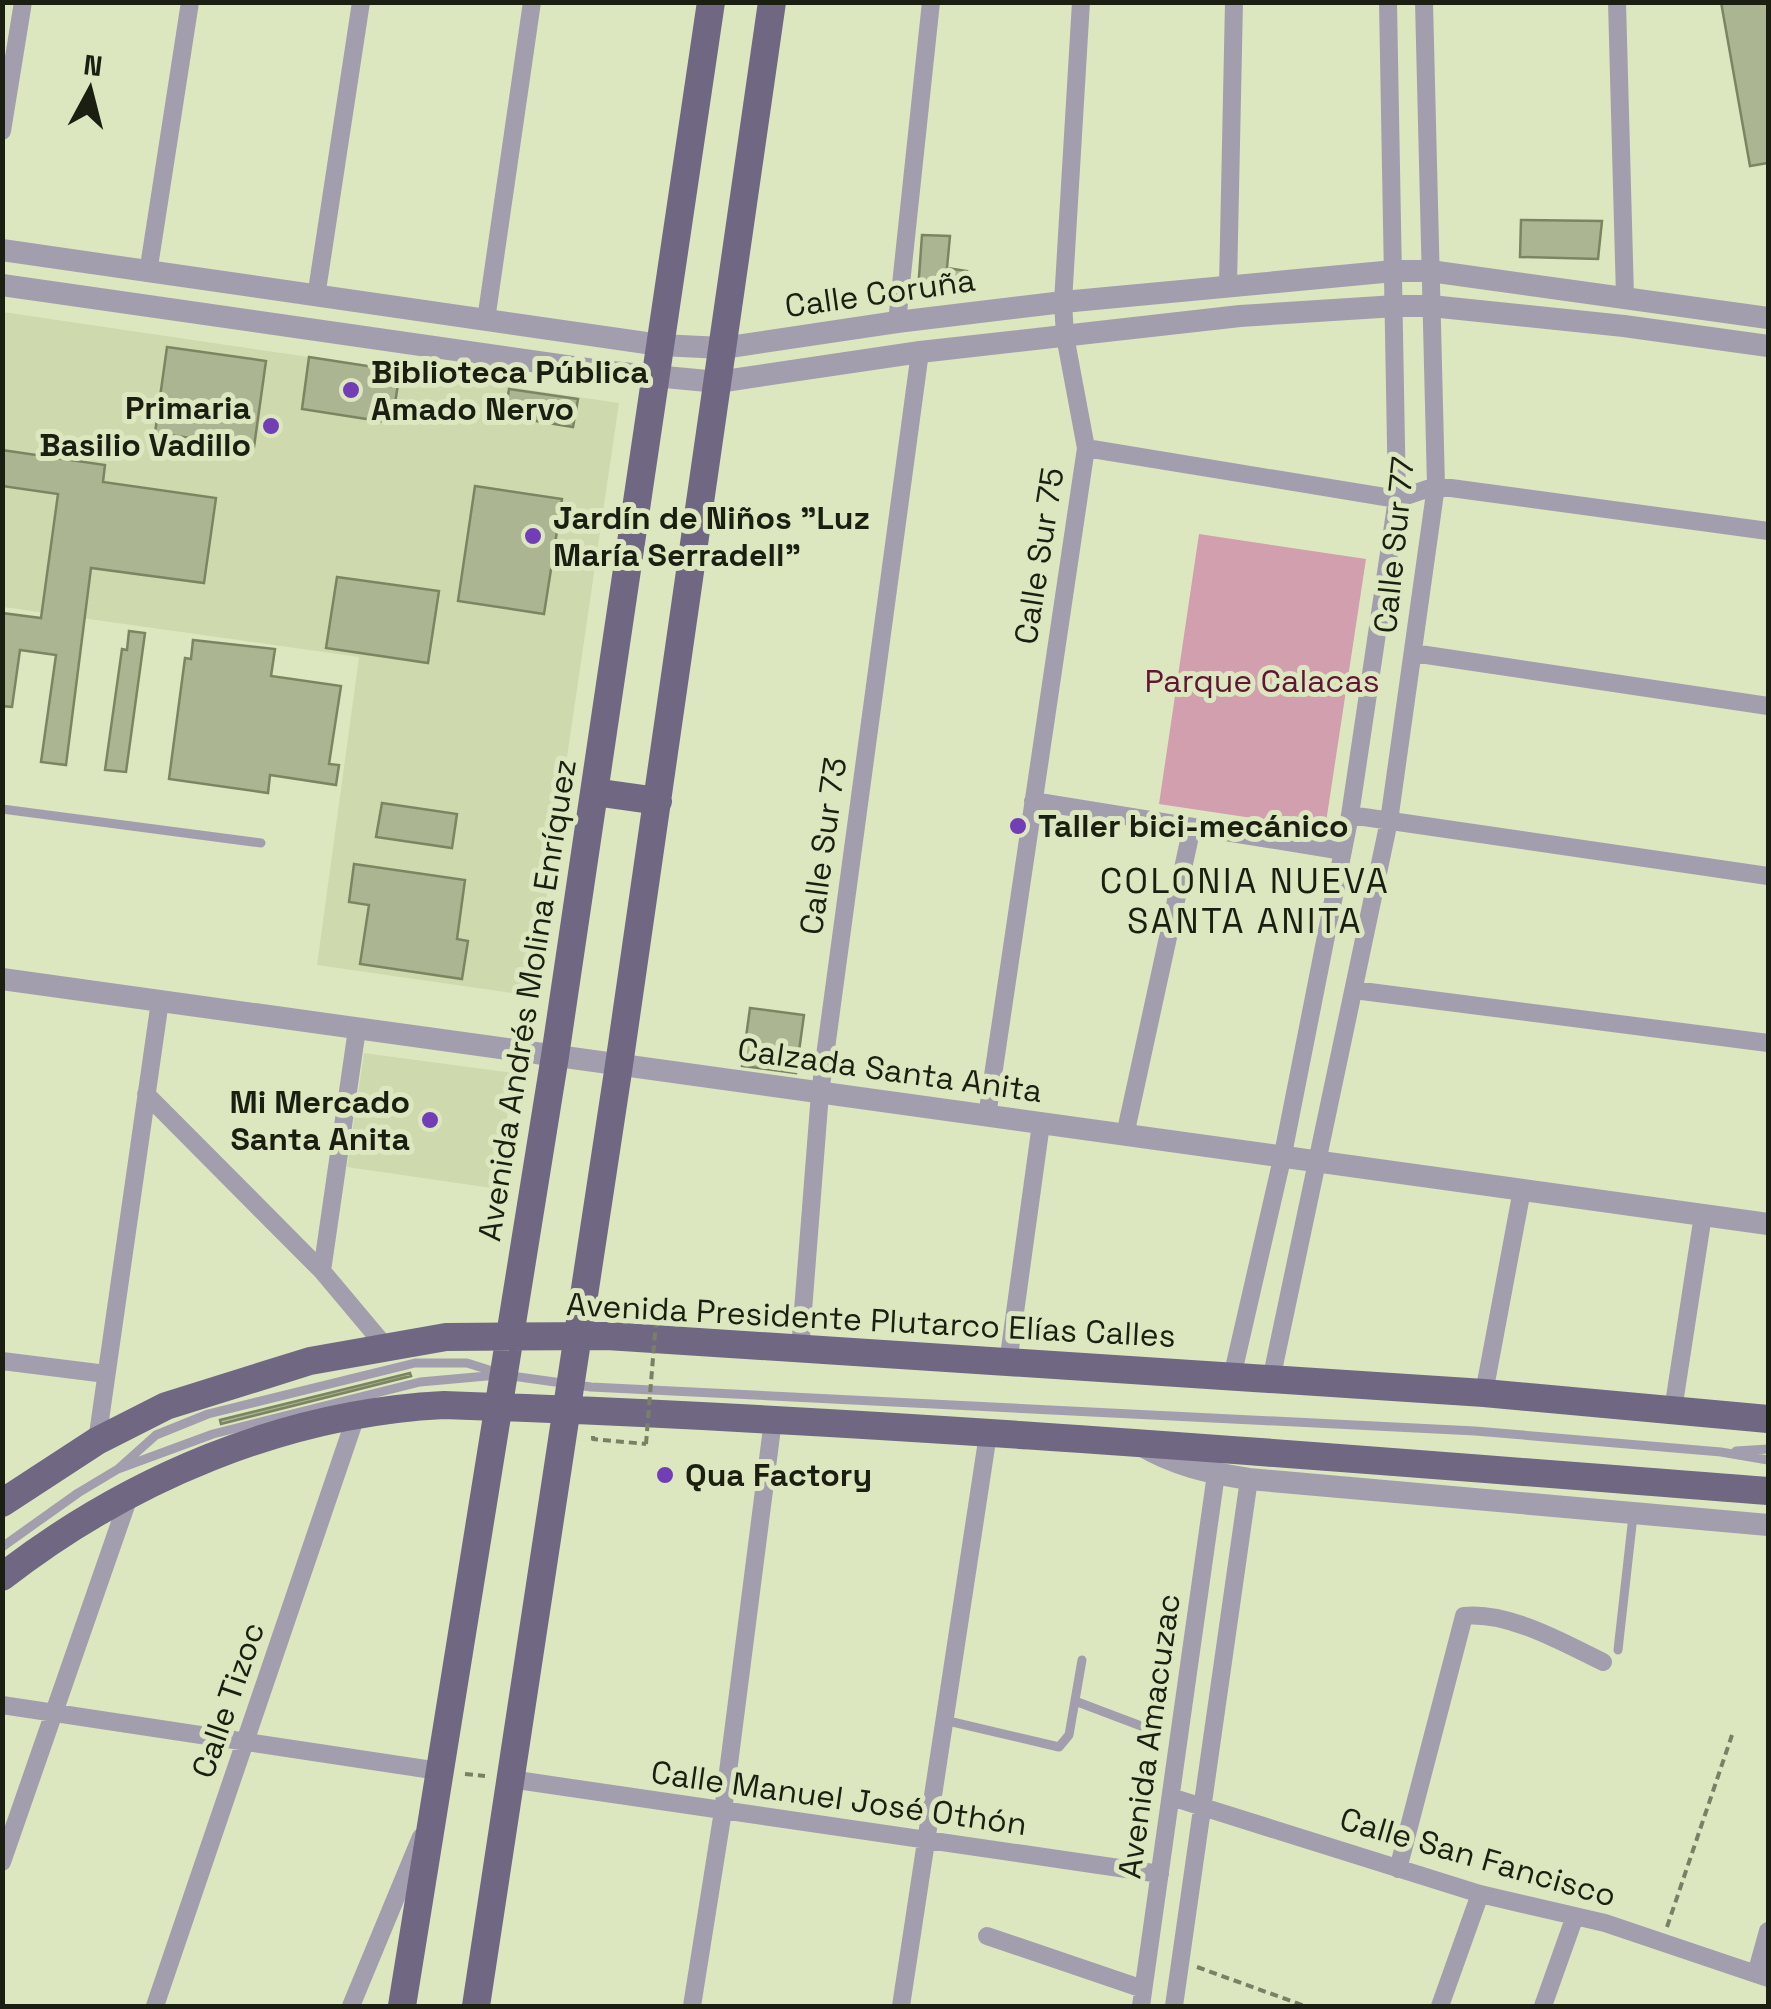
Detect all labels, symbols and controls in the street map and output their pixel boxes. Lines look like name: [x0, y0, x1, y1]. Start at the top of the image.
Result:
north arrow: [40, 40, 140, 140]
text: N: [82, 46, 105, 84]
street label: Calle Coruña: [782, 260, 978, 326]
place label: Biblioteca Pública Amado Nervo: [371, 352, 649, 429]
marker: Biblioteca Pública Amado Nervo: [340, 379, 362, 401]
place label: Primaria Basilio Vadillo: [39, 388, 251, 465]
marker: Primaria Basilio Vadillo: [260, 415, 282, 437]
street label: Calle Sur 77: [1365, 455, 1423, 635]
street label: Calle Sur 75: [1005, 465, 1073, 647]
place label: Jardín de Niños "Luz María Serradell": [553, 498, 870, 575]
marker: Jardín de Niños "Luz María Serradell": [522, 525, 544, 547]
park label: Parque Calacas: [1144, 661, 1380, 701]
street label: Calle Sur 73: [791, 755, 855, 937]
street label: Avenida Andrés Molina Enríquez: [469, 756, 585, 1244]
place label: Taller bici-mecánico: [1038, 806, 1348, 846]
marker: Taller bici-mecánico: [1007, 815, 1029, 837]
district label: COLONIA NUEVA SANTA ANITA: [1100, 859, 1390, 943]
street label: Calzada Santa Anita: [735, 1029, 1045, 1111]
place label: Mi Mercado Santa Anita: [229, 1082, 410, 1159]
marker: Mi Mercado Santa Anita: [419, 1109, 441, 1131]
street label: Avenida Presidente Plutarco Elías Calles: [565, 1284, 1177, 1356]
place label: Qua Factory: [685, 1455, 872, 1495]
marker: Qua Factory: [654, 1464, 676, 1486]
street label: Avenida Amacuzac: [1109, 1591, 1189, 1881]
street label: Calle Tizoc: [183, 1617, 273, 1783]
street label: Calle Manuel José Othón: [649, 1752, 1029, 1844]
street label: Calle San Fancisco: [1335, 1798, 1621, 1916]

